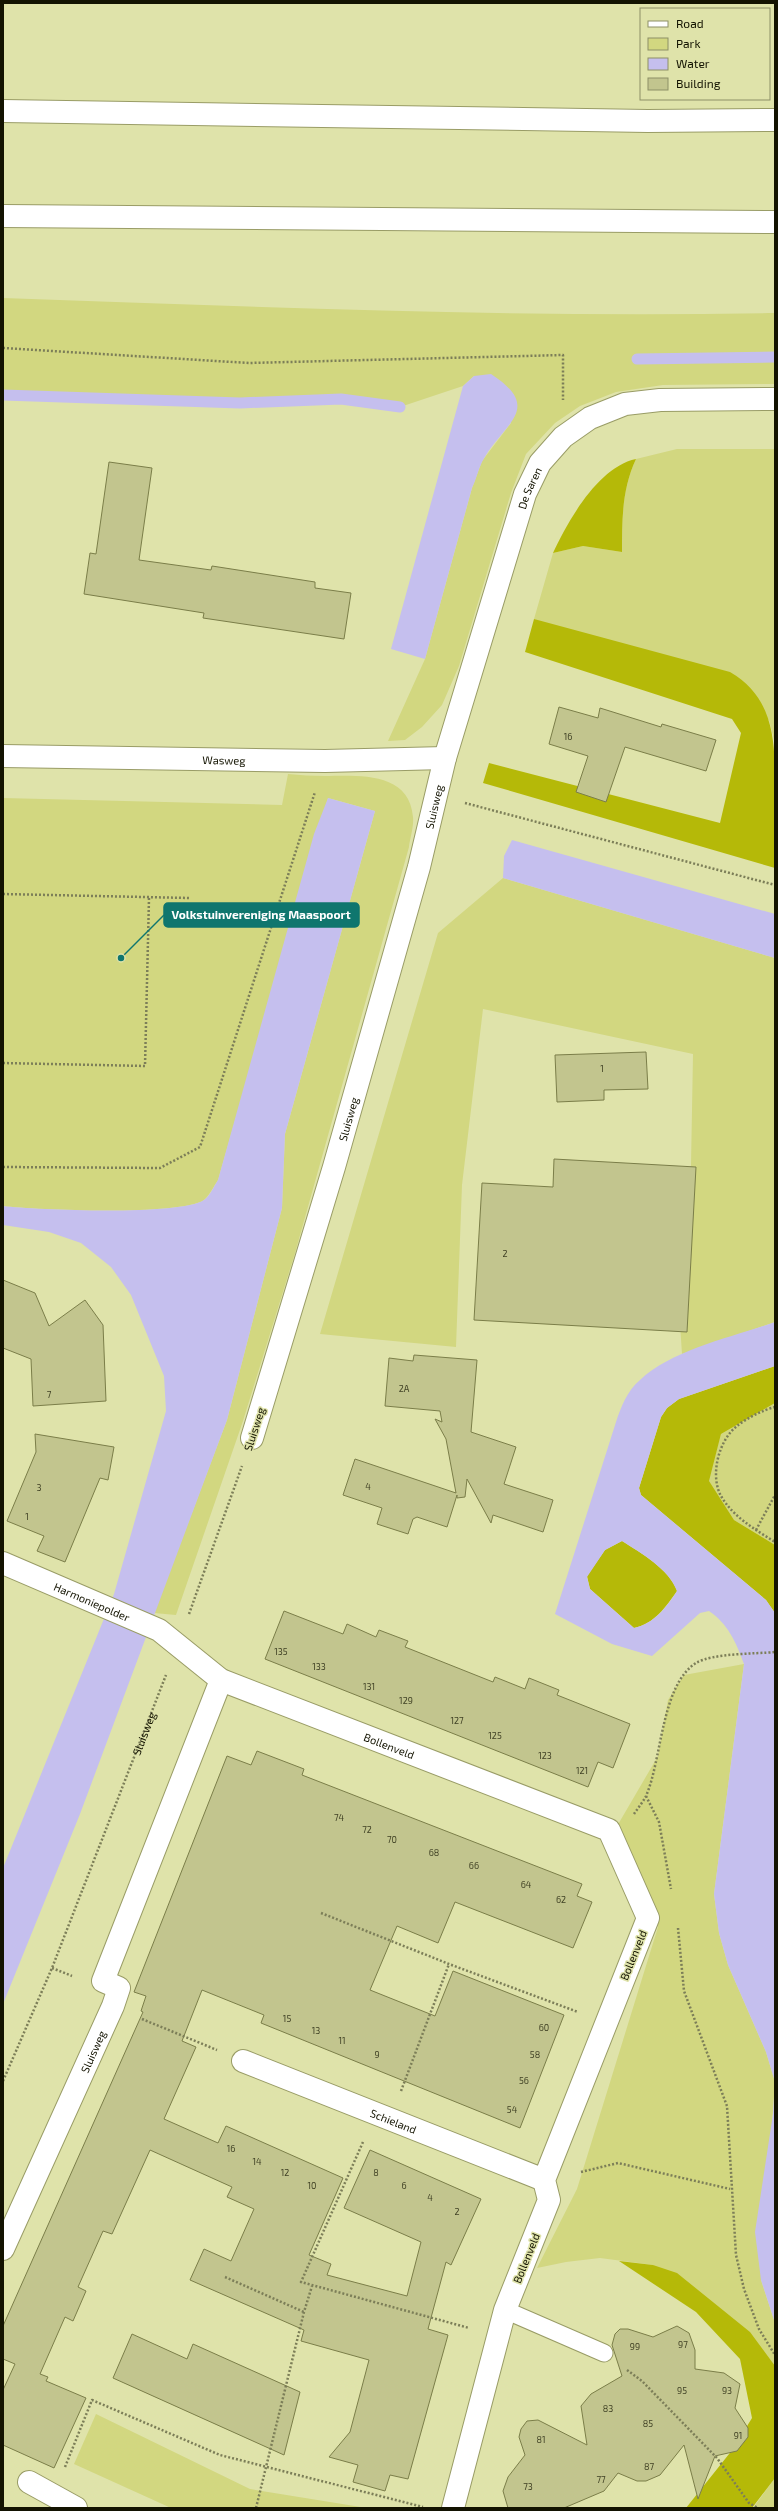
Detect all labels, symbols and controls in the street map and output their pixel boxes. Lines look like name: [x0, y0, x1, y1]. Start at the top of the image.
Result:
legend: [640, 8, 770, 100]
text: Road: [676, 16, 704, 30]
text: Park: [676, 36, 701, 50]
text: Water: [676, 56, 710, 70]
text: Building: [676, 76, 721, 90]
street label: De Saren: [514, 465, 544, 510]
house number: 16: [564, 731, 572, 742]
street label: Wasweg: [202, 753, 246, 766]
street label: Sluisweg: [422, 783, 445, 830]
callout: Volkstuinvereniging Maaspoort: [164, 903, 359, 927]
text: Volkstuinvereniging Maaspoort: [171, 907, 351, 921]
house number: 1: [600, 1063, 604, 1074]
street label: Sluisweg: [335, 1096, 360, 1143]
house number: 2: [502, 1248, 508, 1259]
house number: 2A: [399, 1383, 410, 1394]
house number: 7: [47, 1389, 52, 1400]
street label: Sluisweg: [241, 1406, 267, 1452]
house number: 4: [365, 1481, 371, 1492]
house number: 3: [36, 1482, 42, 1493]
house number: 1: [25, 1511, 29, 1522]
street label: Harmoniepolder: [52, 1579, 133, 1624]
house number: 135: [274, 1646, 288, 1657]
house number: 133: [312, 1661, 326, 1672]
house number: 131: [363, 1681, 375, 1692]
house number: 129: [399, 1695, 413, 1706]
street label: Sluisweg: [129, 1710, 158, 1757]
house number: 127: [450, 1715, 464, 1726]
street label: Bollenveld: [362, 1729, 417, 1761]
house number: 125: [488, 1730, 502, 1741]
house number: 123: [538, 1750, 552, 1761]
house number: 121: [576, 1765, 588, 1776]
house number: 74: [334, 1812, 345, 1823]
house number: 72: [362, 1824, 372, 1835]
house number: 70: [387, 1834, 397, 1845]
house number: 68: [429, 1847, 439, 1858]
house number: 66: [469, 1860, 479, 1871]
house number: 64: [521, 1879, 532, 1890]
house number: 62: [556, 1894, 566, 1905]
street label: Bollenveld: [617, 1928, 649, 1982]
house number: 15: [283, 2013, 291, 2024]
house number: 60: [539, 2022, 549, 2033]
house number: 13: [312, 2025, 320, 2036]
street label: Sluisweg: [77, 2028, 108, 2075]
house number: 11: [338, 2035, 346, 2046]
house number: 9: [374, 2049, 380, 2060]
house number: 58: [530, 2049, 540, 2060]
house number: 56: [519, 2075, 529, 2086]
house number: 54: [507, 2104, 518, 2115]
street label: Schieland: [369, 2106, 419, 2136]
house number: 16: [227, 2143, 235, 2154]
house number: 14: [252, 2156, 262, 2167]
house number: 12: [281, 2167, 289, 2178]
house number: 8: [373, 2167, 379, 2178]
house number: 10: [307, 2180, 317, 2191]
house number: 6: [401, 2180, 407, 2191]
house number: 4: [427, 2192, 433, 2203]
house number: 2: [454, 2206, 460, 2217]
street label: Bollenveld: [510, 2231, 542, 2285]
house number: 97: [678, 2339, 688, 2350]
house number: 99: [630, 2341, 640, 2352]
house number: 95: [677, 2385, 687, 2396]
house number: 93: [722, 2385, 732, 2396]
house number: 83: [603, 2403, 613, 2414]
house number: 85: [643, 2418, 653, 2429]
house number: 91: [734, 2430, 742, 2441]
house number: 81: [536, 2434, 546, 2445]
house number: 87: [644, 2461, 654, 2472]
house number: 77: [596, 2474, 606, 2485]
house number: 73: [523, 2481, 533, 2492]

